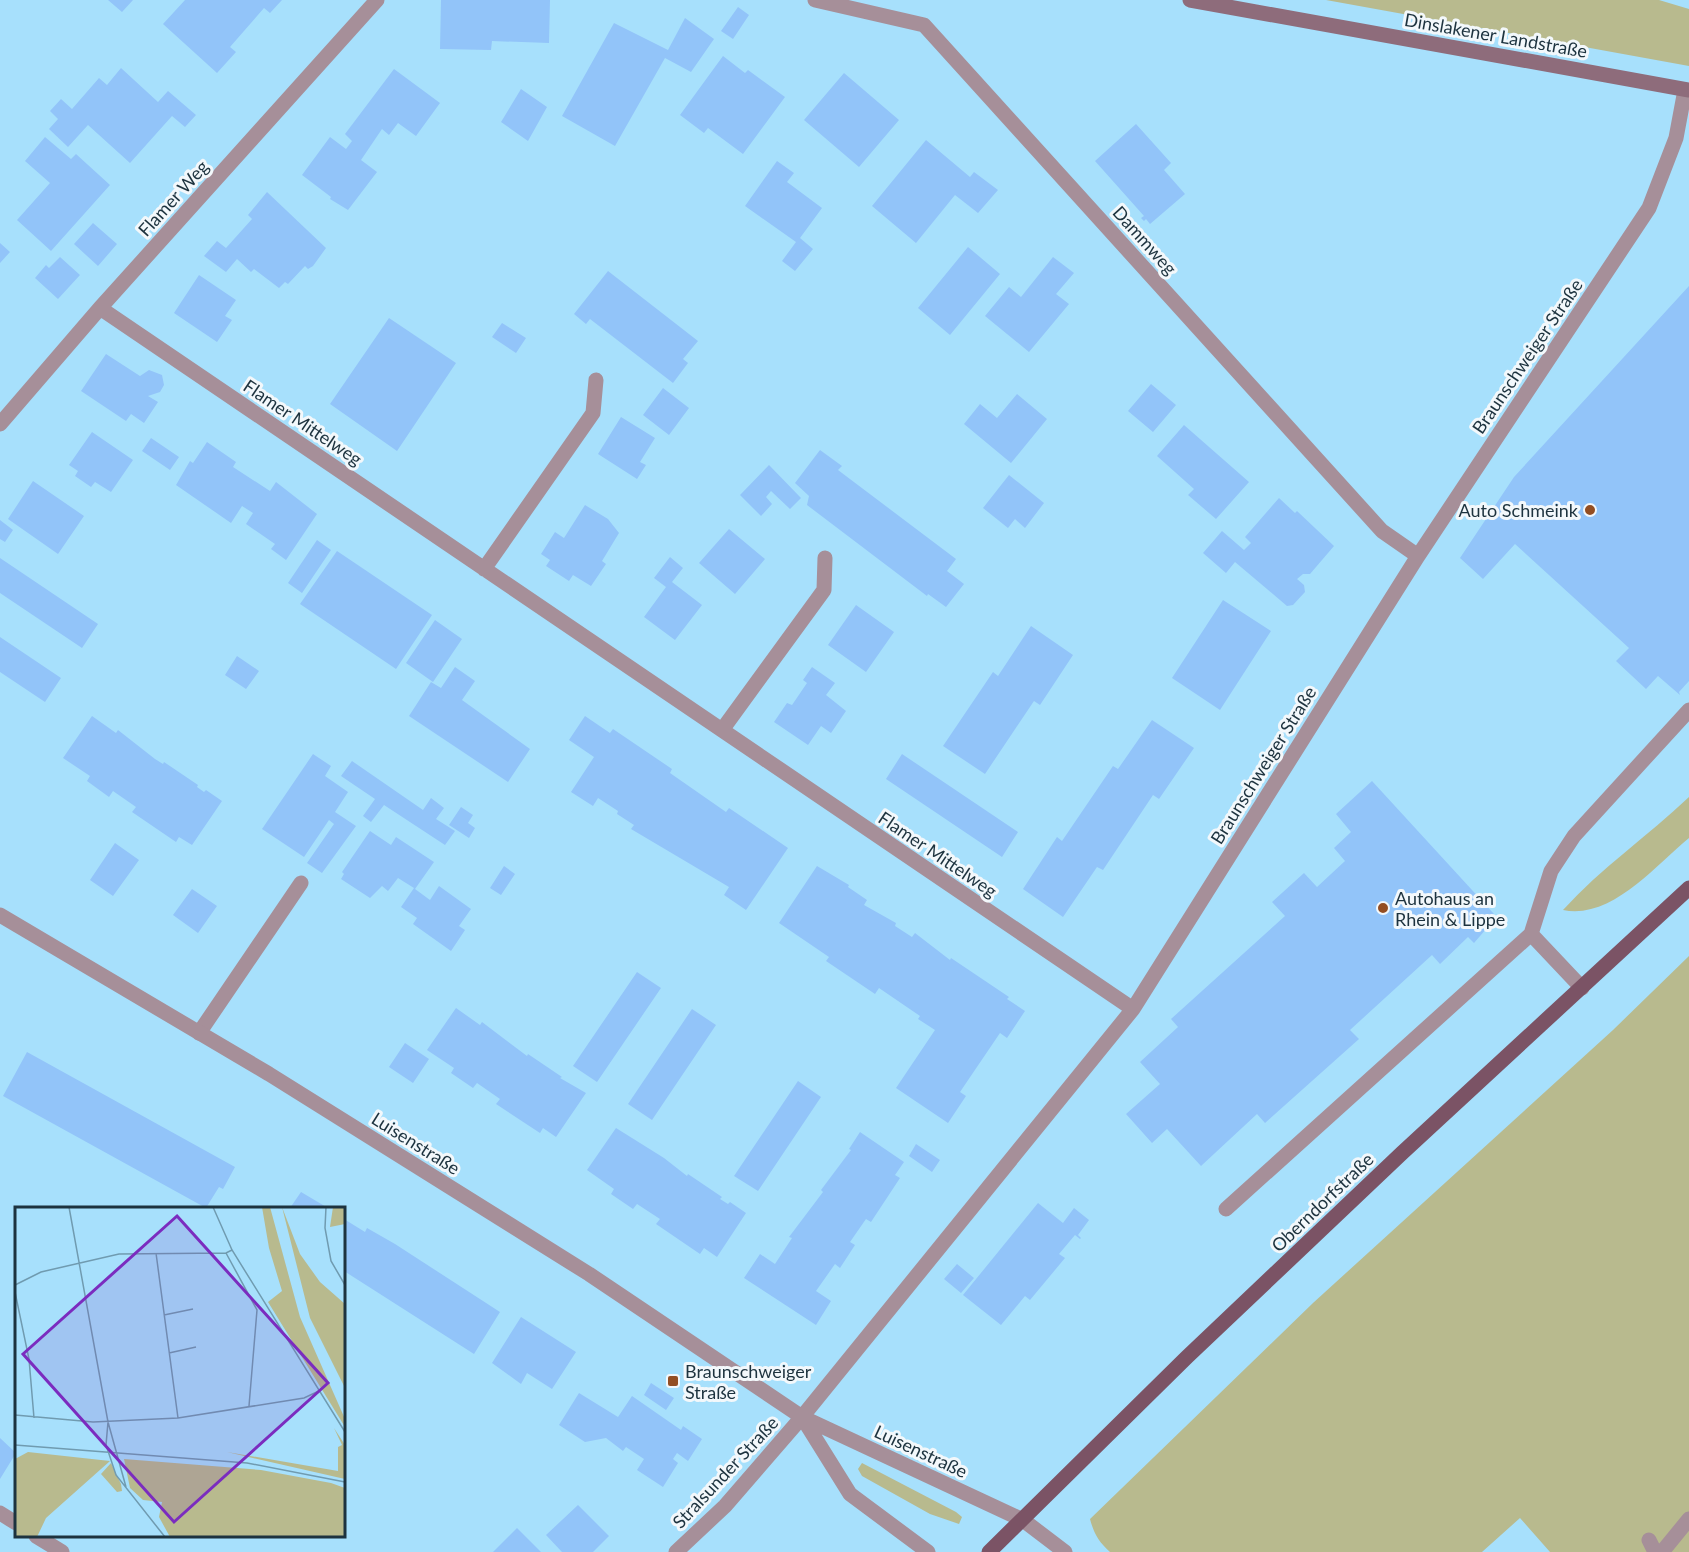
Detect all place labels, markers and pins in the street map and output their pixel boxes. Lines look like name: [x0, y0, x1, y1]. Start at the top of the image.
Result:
place label: Auto Schmeink: [1459, 499, 1579, 521]
marker: Auto Schmeink: [1583, 503, 1597, 517]
place label: Autohaus an Rhein & Lippe: [1395, 887, 1505, 930]
marker: Autohaus an Rhein & Lippe: [1376, 901, 1390, 915]
place label: Braunschweiger Straße: [685, 1360, 812, 1403]
marker: Braunschweiger Straße: [666, 1374, 680, 1388]

